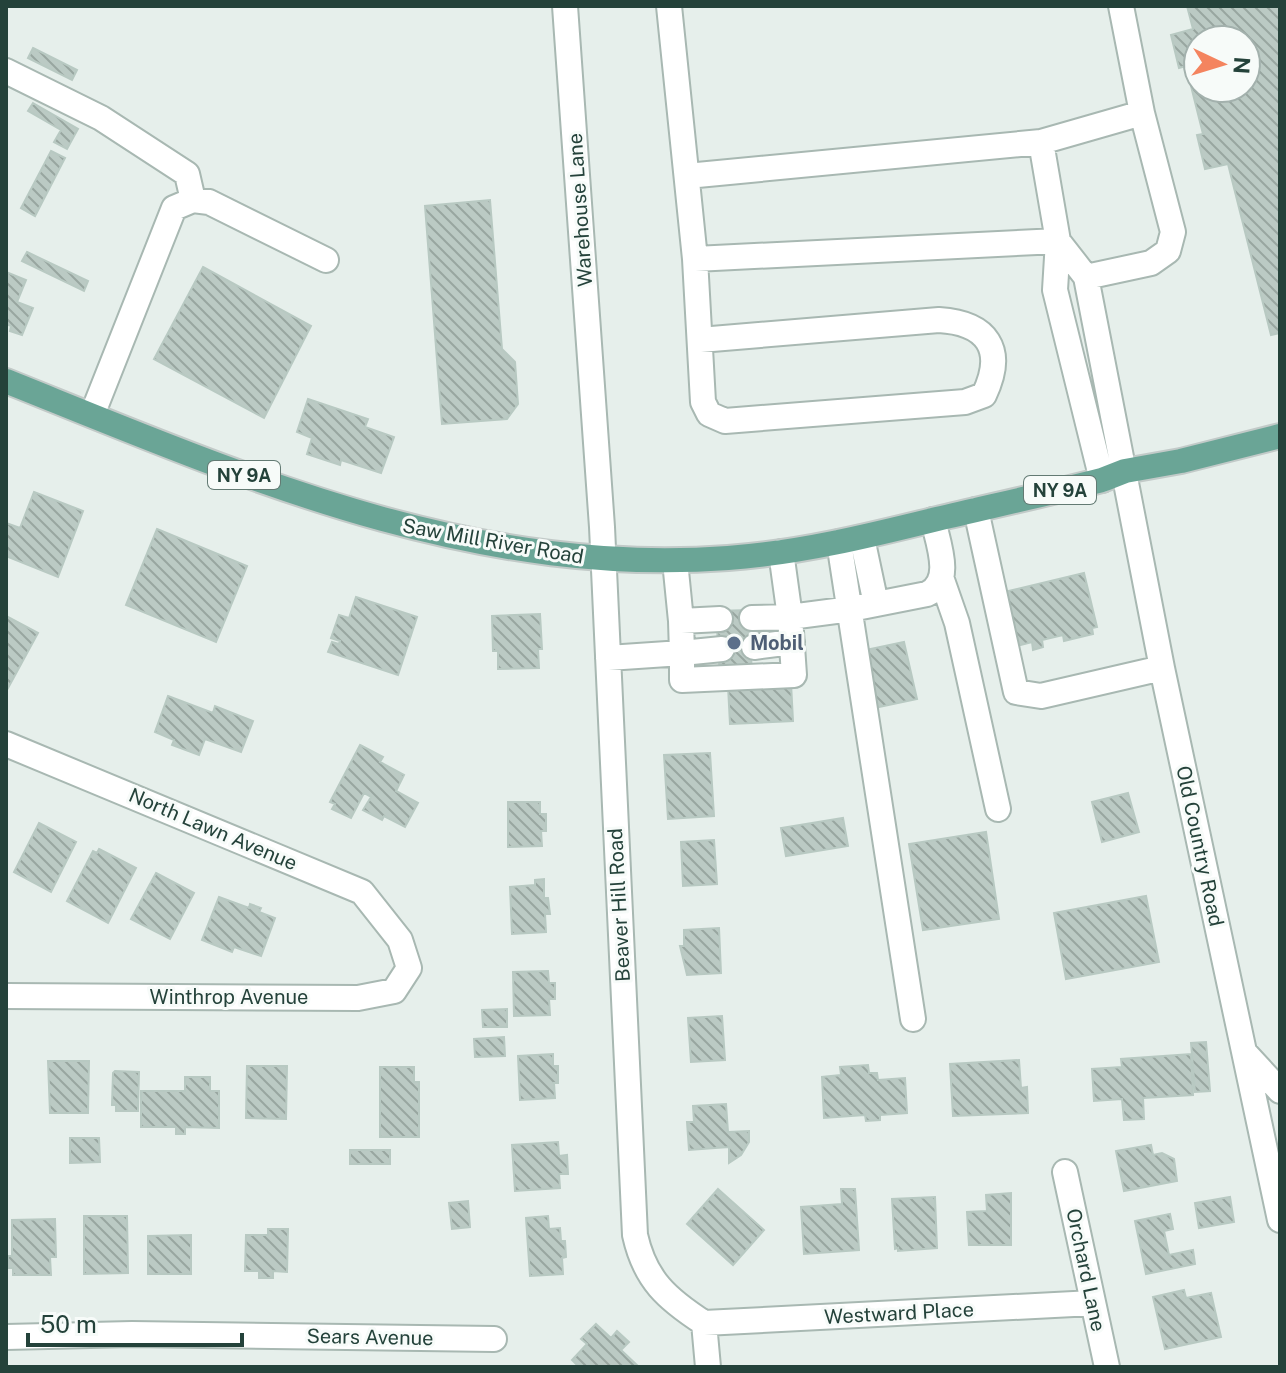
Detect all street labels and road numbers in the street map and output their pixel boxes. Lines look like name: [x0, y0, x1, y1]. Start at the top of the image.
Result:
street label: Warehouse Lane: [563, 132, 597, 288]
road number: NY 9A: [208, 461, 280, 489]
road number: NY 9A: [1024, 476, 1096, 504]
street label: Saw Mill River Road: [401, 513, 585, 569]
street label: Old Country Road: [1171, 764, 1229, 928]
street label: North Lawn Avenue: [125, 783, 301, 875]
street label: Beaver Hill Road: [603, 828, 635, 982]
street label: Winthrop Avenue: [150, 985, 308, 1009]
street label: Orchard Lane: [1061, 1206, 1111, 1334]
street label: Westward Place: [824, 1297, 974, 1329]
street label: Sears Avenue: [306, 1324, 434, 1350]

